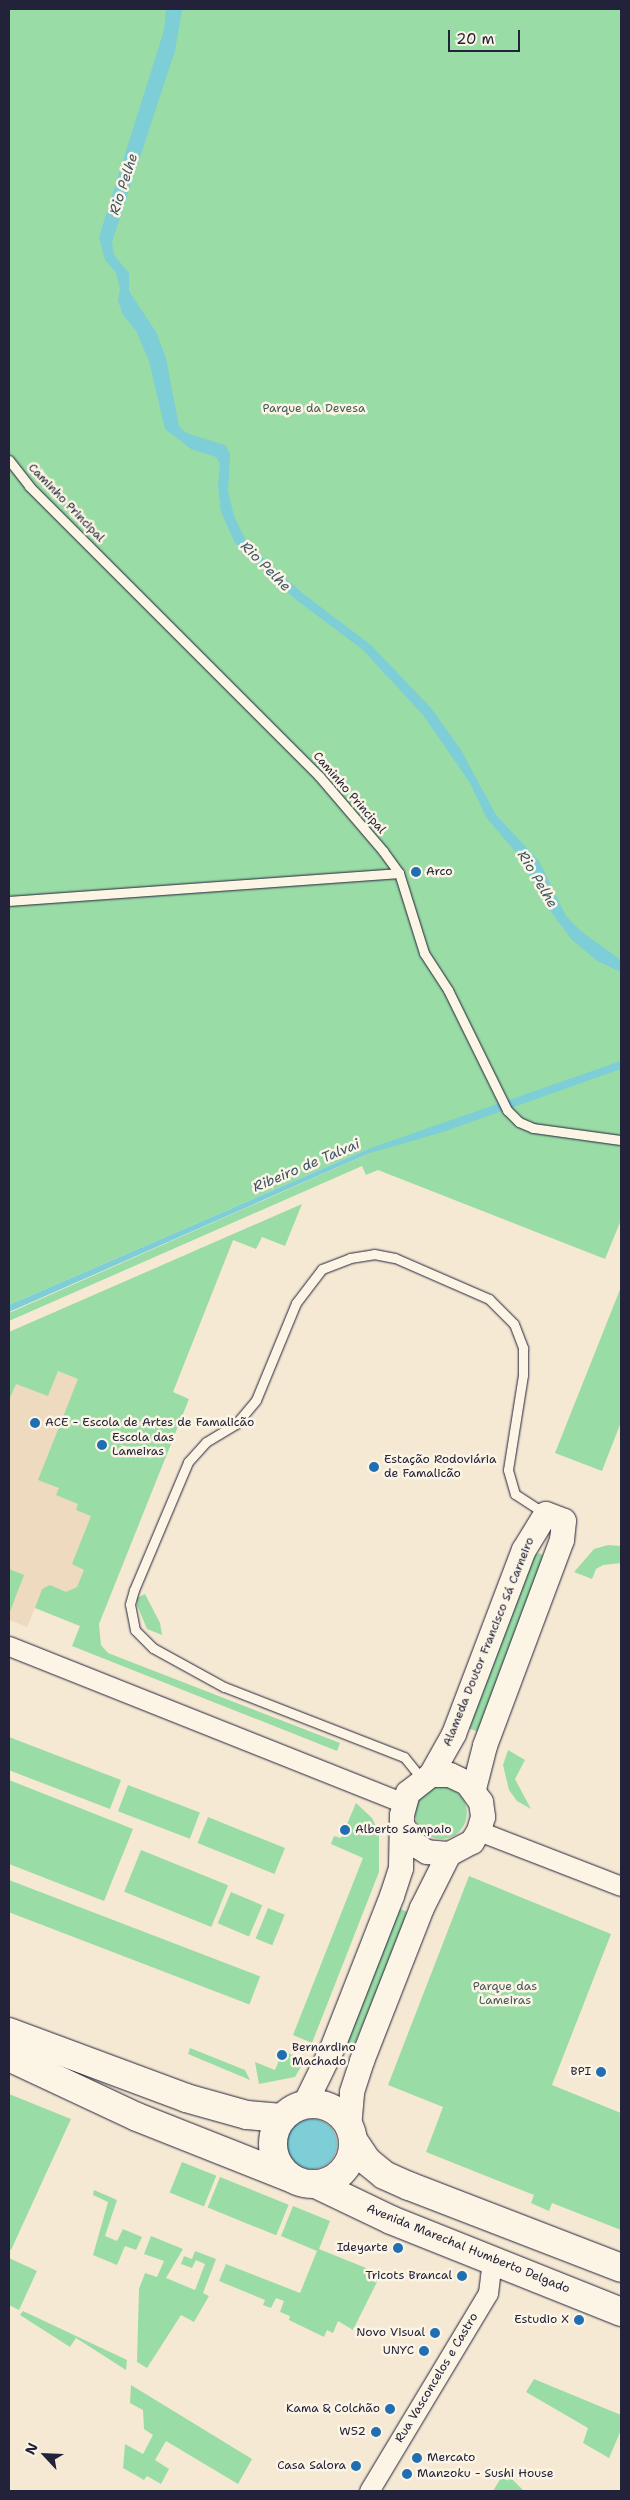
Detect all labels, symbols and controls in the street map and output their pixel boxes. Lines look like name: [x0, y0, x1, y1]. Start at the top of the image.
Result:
scale bar: [450, 20, 522, 52]
text: 20 m: [456, 29, 495, 49]
water label: Rio Pelhe: [105, 151, 141, 217]
park label: Parque da Devesa: [263, 402, 365, 416]
street label: Caminho Principal: [25, 461, 107, 545]
water label: Rio Pelhe: [238, 538, 294, 594]
street label: Caminho Principal: [310, 749, 388, 837]
water label: Rio Pelhe: [514, 847, 562, 911]
place label: Arco: [426, 865, 453, 879]
marker: Arco: [410, 866, 422, 878]
water label: Ribeiro de Talvai: [250, 1135, 362, 1195]
place label: ACE - Escola de Artes de Famalicão: [45, 1416, 254, 1430]
marker: ACE - Escola de Artes de Famalicão: [29, 1417, 41, 1429]
place label: Escola das Lameiras: [112, 1431, 174, 1459]
marker: Escola das Lameiras: [96, 1439, 108, 1451]
place label: Estação Rodoviária de Famalicão: [384, 1453, 497, 1481]
marker: Estação Rodoviária de Famalicão: [368, 1461, 380, 1473]
street label: Alameda Doutor Francisco Sá Carneiro: [440, 1535, 538, 1749]
place label: Alberto Sampaio: [355, 1823, 451, 1837]
marker: Alberto Sampaio: [339, 1824, 351, 1836]
park label: Parque das Lameiras: [473, 1980, 537, 2008]
place label: Bernardino Machado: [292, 2041, 356, 2069]
marker: Bernardino Machado: [276, 2049, 288, 2061]
place label: BPI: [571, 2065, 591, 2079]
marker: BPI: [595, 2066, 607, 2078]
street label: Avenida Marechal Humberto Delgado: [364, 2201, 572, 2297]
place label: Ideyarte: [337, 2241, 388, 2255]
marker: Ideyarte: [392, 2242, 404, 2254]
place label: Tricots Brancal: [365, 2269, 452, 2283]
marker: Tricots Brancal: [456, 2270, 468, 2282]
street label: Rua Vasconcelos e Castro: [393, 2311, 481, 2445]
place label: Estudio X: [514, 2313, 569, 2327]
marker: Estudio X: [573, 2314, 585, 2326]
place label: Novo Visual: [356, 2326, 425, 2340]
marker: Novo Visual: [429, 2327, 441, 2339]
place label: UNYC: [383, 2344, 414, 2358]
marker: UNYC: [418, 2345, 430, 2357]
place label: Kama & Colchão: [286, 2402, 380, 2416]
marker: Kama & Colchão: [384, 2403, 396, 2415]
place label: W52: [339, 2425, 366, 2439]
marker: W52: [370, 2426, 382, 2438]
north arrow: [20, 2430, 70, 2480]
text: N: [21, 2440, 42, 2457]
place label: Mercato: [427, 2451, 475, 2465]
marker: Mercato: [411, 2452, 423, 2464]
place label: Casa Salora: [277, 2459, 346, 2473]
marker: Casa Salora: [350, 2460, 362, 2472]
place label: Manzoku - Sushi House: [417, 2467, 554, 2481]
marker: Manzoku - Sushi House: [401, 2468, 413, 2480]

